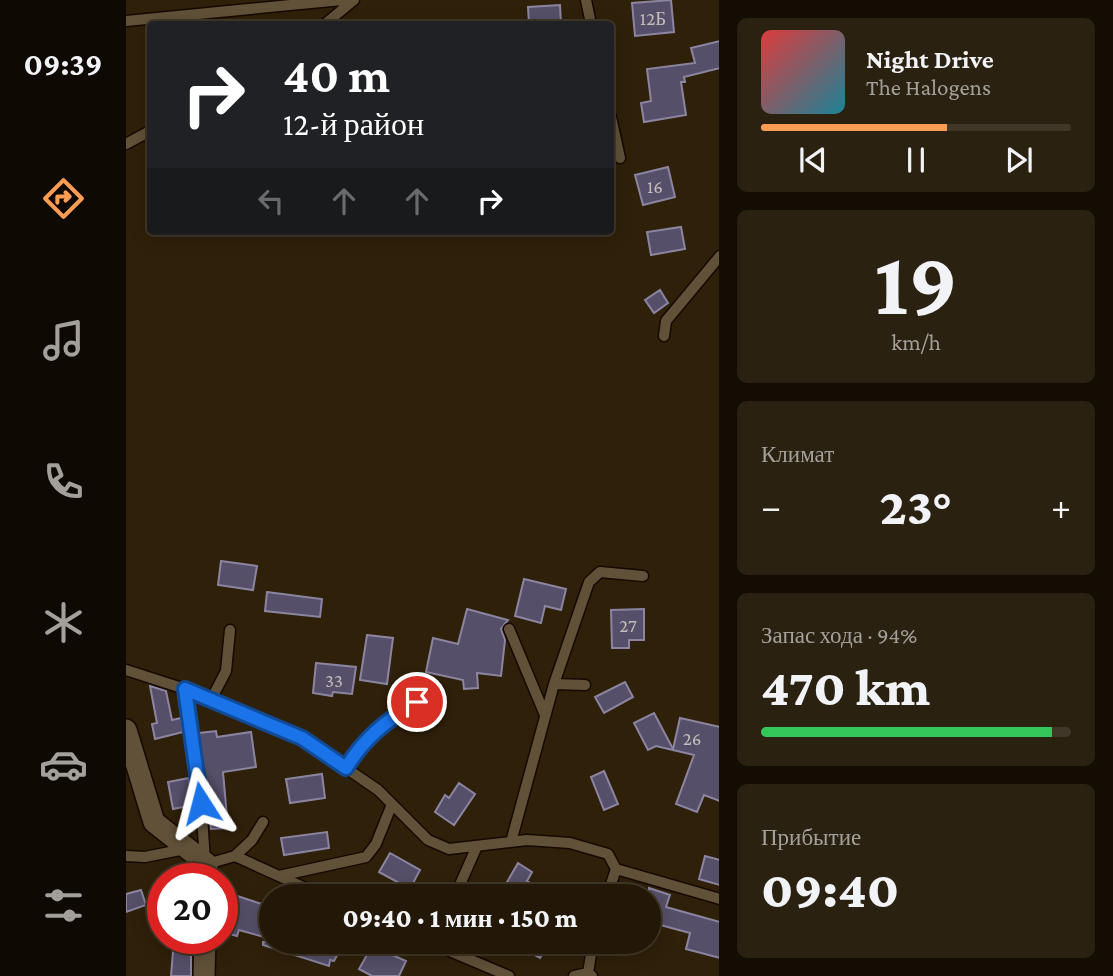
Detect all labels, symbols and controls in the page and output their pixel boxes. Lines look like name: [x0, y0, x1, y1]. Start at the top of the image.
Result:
house number: 12Б: [640, 8, 666, 29]
text: Night Drive: [866, 45, 994, 74]
text: 09:39: [24, 46, 102, 82]
text: 40 m: [283, 48, 390, 103]
icon: right: [168, 49, 259, 140]
text: The Halogens: [866, 74, 991, 100]
text: 12-й район: [283, 106, 424, 142]
icon: previous: [794, 141, 832, 179]
icon: pause: [897, 141, 935, 179]
icon: next: [1000, 141, 1038, 179]
icon: directions: [39, 174, 88, 223]
house number: 16: [647, 176, 663, 197]
icon: left: [252, 182, 290, 220]
icon: ahead: [325, 182, 363, 220]
icon: ahead: [398, 182, 436, 220]
icon: right: [471, 182, 509, 220]
text: 19: [874, 232, 958, 334]
icon: music: [39, 316, 88, 365]
text: km/h: [891, 329, 941, 355]
text: Климат: [761, 441, 834, 467]
icon: phone: [39, 457, 88, 506]
text: 23°: [880, 477, 952, 535]
text: −: [761, 485, 781, 527]
text: +: [1051, 485, 1071, 527]
icon: climate: [39, 598, 88, 647]
house number: 27: [619, 615, 637, 636]
text: Запас хода · 94%: [761, 622, 917, 648]
text: 470 km: [761, 658, 930, 716]
house number: 33: [325, 670, 343, 691]
pin: [387, 672, 447, 732]
icon: arrive: [398, 683, 436, 721]
house number: 26: [683, 728, 701, 749]
icon: car: [39, 740, 88, 789]
position arrow: [164, 766, 238, 840]
text: Прибытие: [761, 824, 861, 850]
text: 09:40: [761, 860, 899, 918]
speed limit sign: 20: [147, 863, 238, 954]
icon: filters: [39, 881, 88, 930]
text: 09:40 · 1 мин · 150 m: [343, 904, 577, 933]

